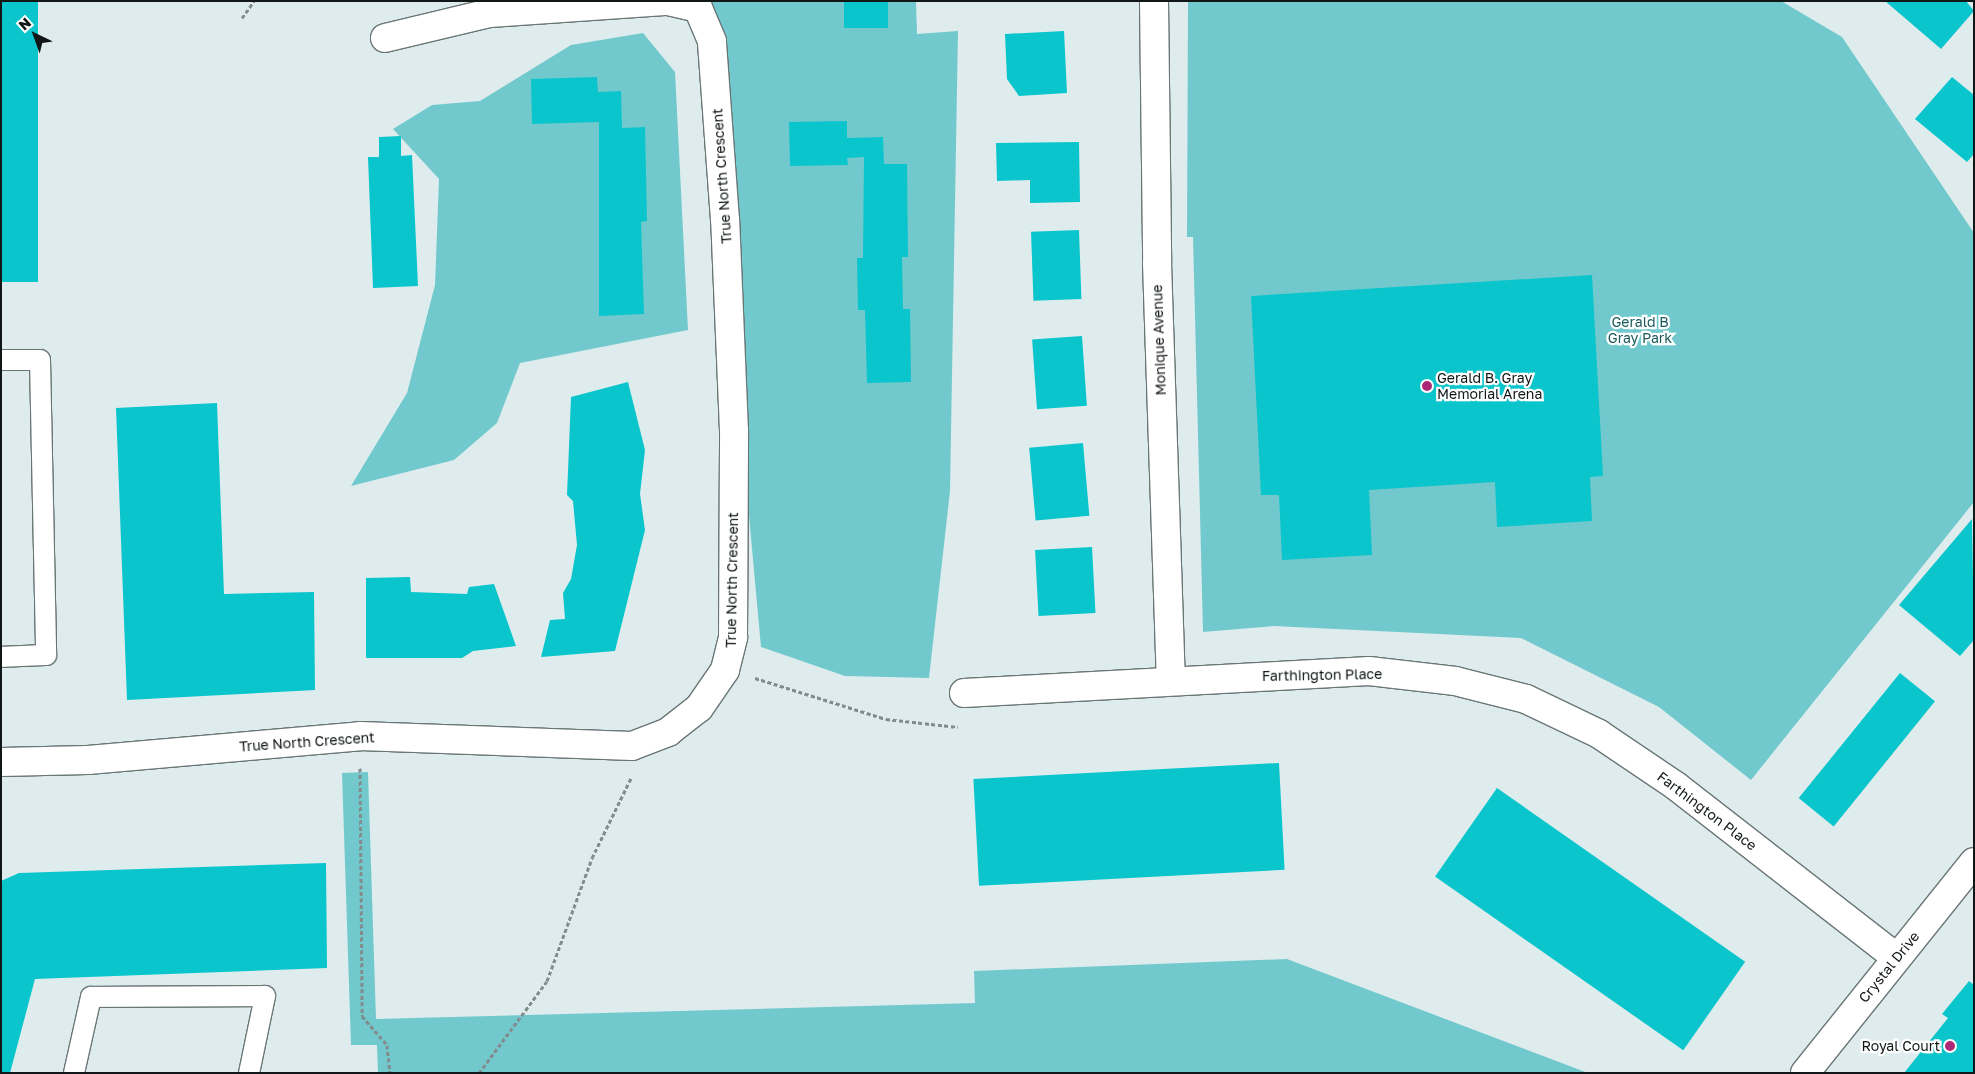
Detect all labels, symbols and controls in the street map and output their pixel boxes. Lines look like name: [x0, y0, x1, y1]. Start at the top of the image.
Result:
north arrow: [10, 10, 60, 60]
text: N: [15, 14, 34, 33]
street label: True North Crescent: [709, 108, 735, 244]
street label: Monique Avenue: [1149, 284, 1169, 396]
park label: Gerald B Gray Park: [1608, 314, 1672, 347]
place label: Gerald B. Gray Memorial Arena: [1437, 370, 1542, 402]
marker: Gerald B. Gray Memorial Arena: [1421, 380, 1433, 392]
street label: True North Crescent: [722, 512, 742, 648]
street label: Farthington Place: [1262, 666, 1382, 684]
street label: True North Crescent: [239, 729, 375, 755]
street label: Farthington Place: [1654, 768, 1760, 854]
street label: Crystal Drive: [1855, 928, 1923, 1006]
place label: Royal Court: [1861, 1038, 1940, 1054]
marker: Royal Court: [1944, 1040, 1956, 1052]

